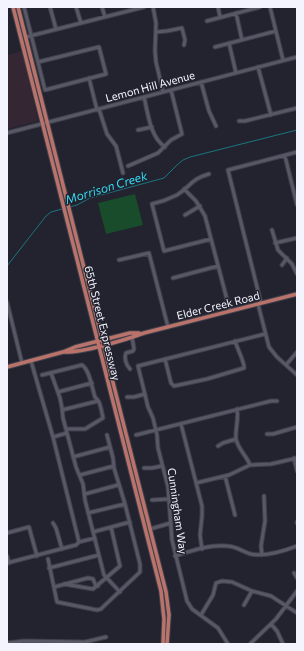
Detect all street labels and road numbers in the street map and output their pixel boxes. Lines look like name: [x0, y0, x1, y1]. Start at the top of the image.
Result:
street label: Lemon Hill Avenue: [104, 68, 196, 104]
street label: 65th Street Expressway: [82, 264, 124, 382]
street label: Elder Creek Road: [175, 288, 261, 322]
street label: Cunningham Way: [166, 467, 191, 555]

